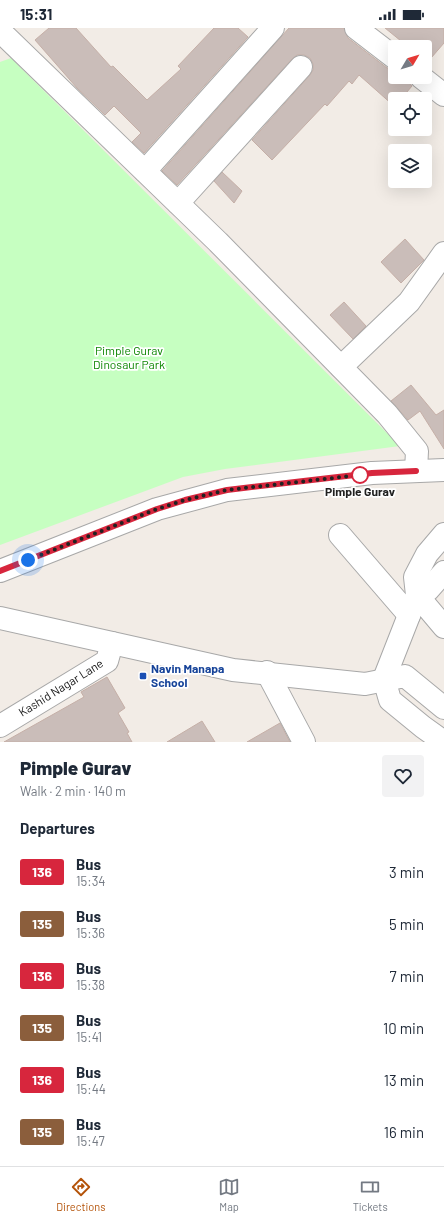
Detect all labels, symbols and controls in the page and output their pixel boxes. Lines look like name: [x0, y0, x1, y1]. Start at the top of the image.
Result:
text: 15:31: [20, 5, 52, 23]
north arrow: [388, 40, 432, 84]
map controls: [388, 40, 432, 188]
button: locate: [388, 92, 432, 136]
button: layers: [388, 144, 432, 188]
park label: Pimple Gurav Dinosaur Park: [93, 343, 165, 371]
marker: Pimple Gurav: [351, 466, 369, 484]
place label: Pimple Gurav: [325, 484, 395, 498]
your location: [18, 550, 38, 570]
street label: Kashid Nagar Lane: [16, 656, 105, 719]
place label: Navin Manapa School: [151, 661, 224, 689]
marker: Navin Manapa School: [138, 671, 148, 681]
button: heart: [382, 755, 424, 797]
text: Pimple Gurav: [20, 756, 131, 779]
text: Walk · 2 min · 140 m: [20, 783, 126, 799]
text: Departures: [20, 819, 95, 837]
text: Bus: [76, 855, 101, 873]
text: 136: [32, 863, 52, 880]
text: 3 min: [389, 863, 424, 881]
text: 15:34: [76, 873, 106, 889]
text: Bus: [76, 907, 101, 925]
text: 135: [32, 915, 52, 932]
text: 5 min: [389, 915, 424, 933]
text: 15:36: [76, 925, 105, 941]
text: Bus: [76, 959, 101, 977]
text: 136: [32, 967, 52, 984]
text: 7 min: [390, 967, 424, 985]
text: 15:38: [76, 977, 105, 993]
text: Bus: [76, 1011, 101, 1029]
text: 135: [32, 1019, 52, 1036]
text: 10 min: [383, 1019, 424, 1037]
text: 15:41: [76, 1029, 102, 1045]
text: Bus: [76, 1063, 101, 1081]
text: 136: [32, 1071, 52, 1088]
text: 13 min: [384, 1071, 424, 1089]
text: 15:44: [76, 1081, 106, 1097]
text: Bus: [76, 1115, 101, 1133]
text: 135: [32, 1123, 52, 1140]
text: 16 min: [384, 1123, 424, 1141]
text: 15:47: [76, 1133, 105, 1149]
tab: Directions: [56, 1176, 105, 1213]
tab: Map: [218, 1176, 240, 1213]
tab: Tickets: [353, 1176, 388, 1213]

